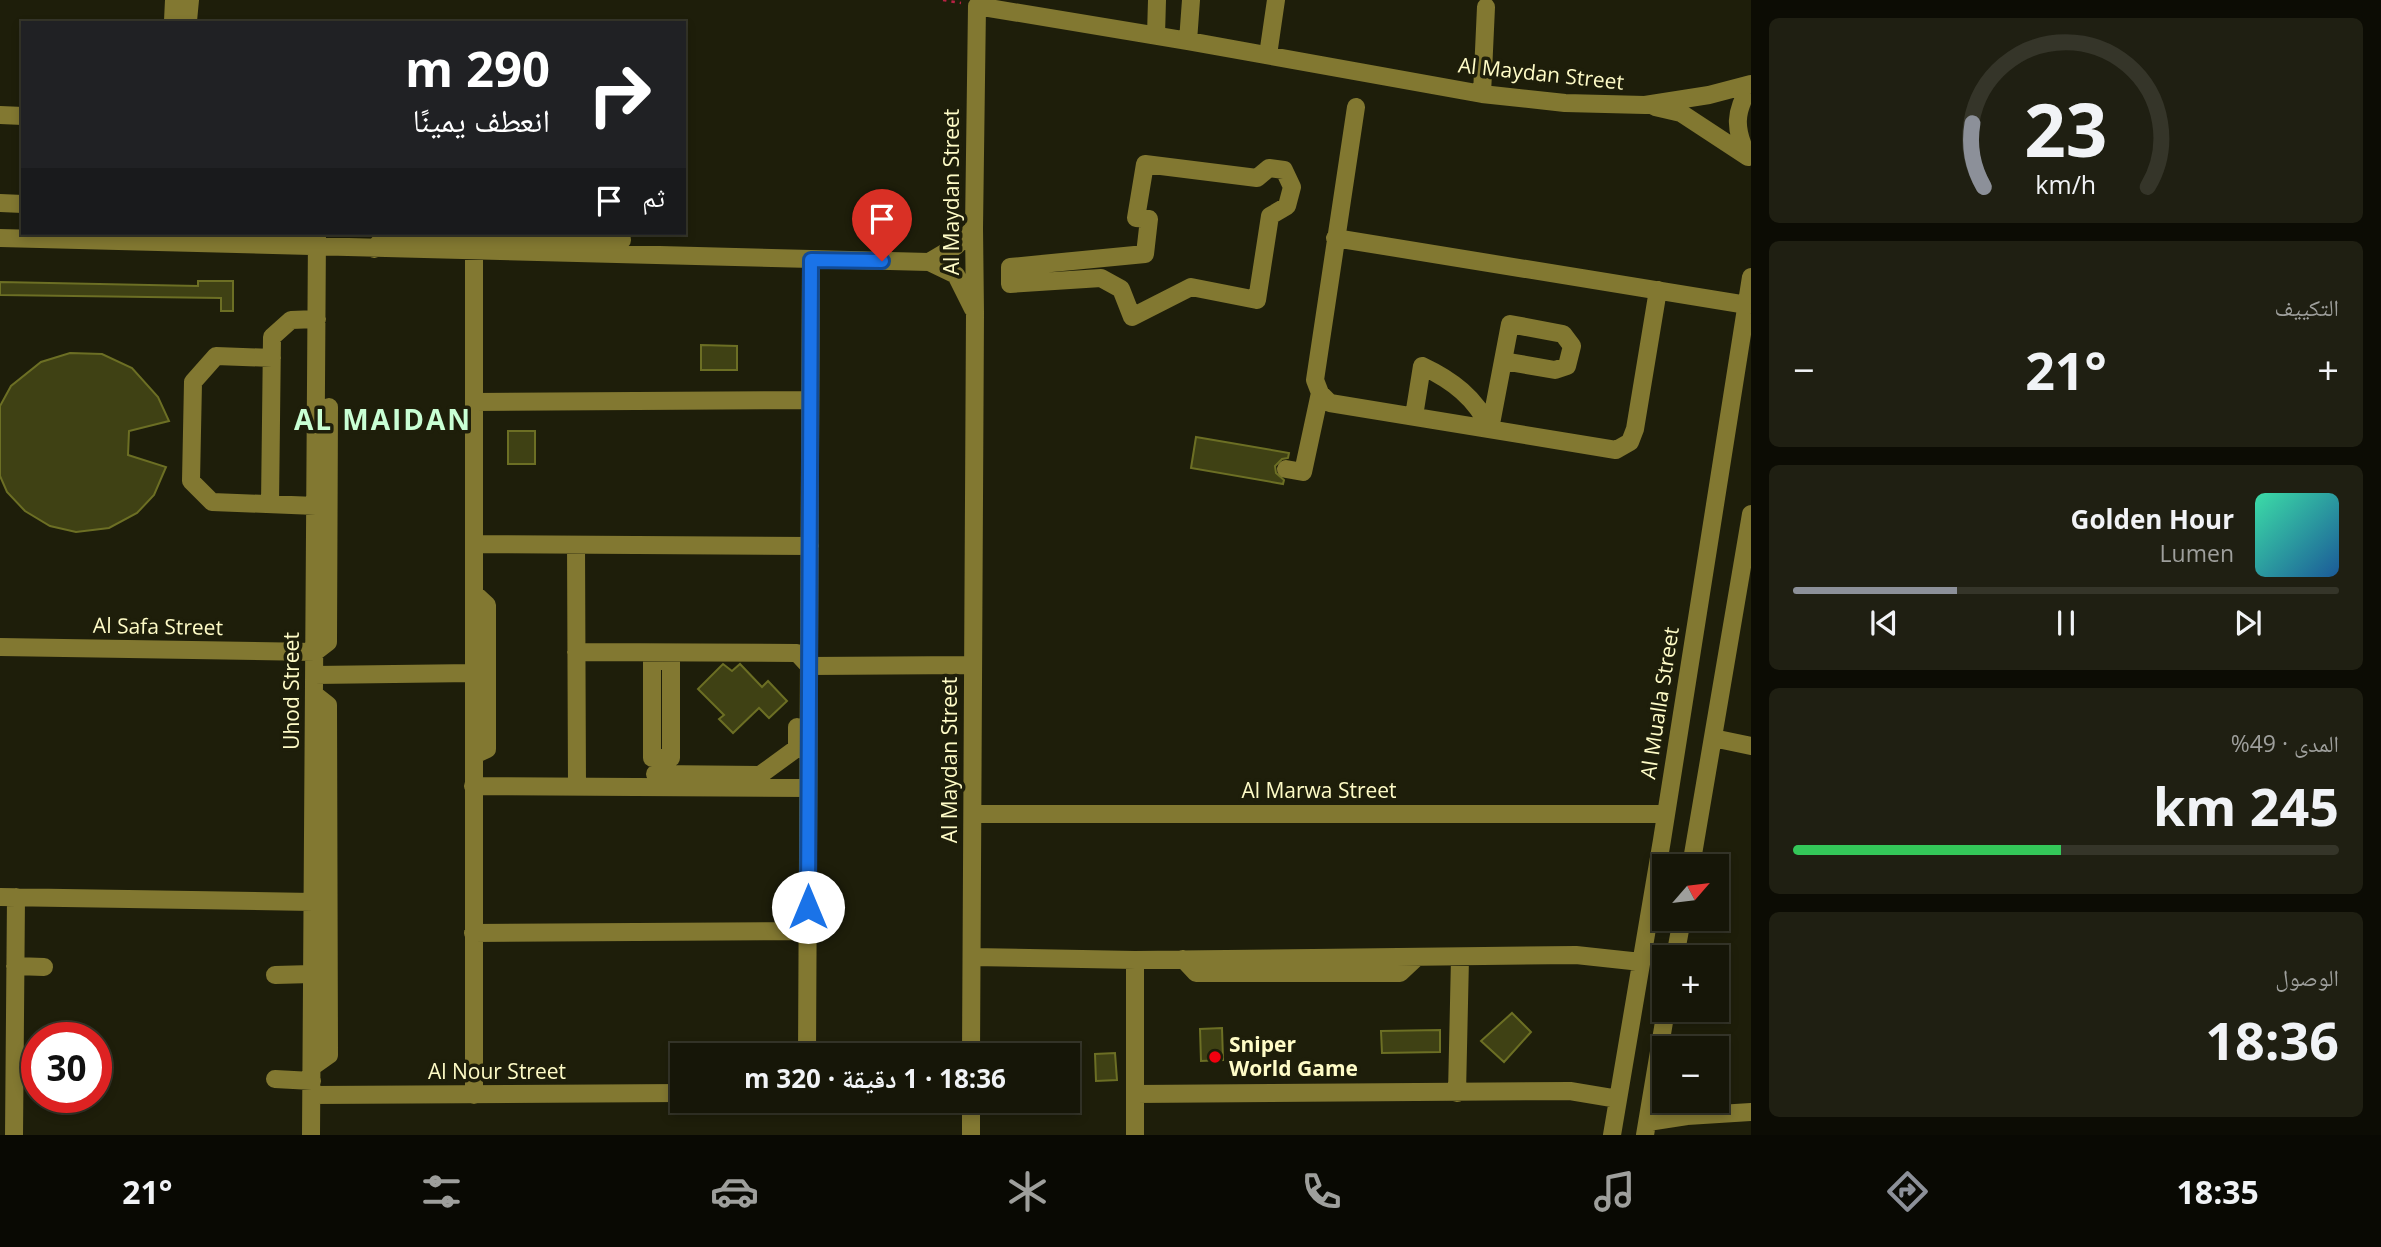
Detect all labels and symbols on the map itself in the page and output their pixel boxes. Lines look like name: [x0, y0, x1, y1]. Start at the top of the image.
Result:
street label: Al Maydan Street: [1457, 50, 1625, 96]
street label: Al Maydan Street: [937, 109, 965, 275]
pin: [852, 189, 912, 261]
district label: AL MAIDAN: [294, 400, 472, 438]
street label: Al Safa Street: [93, 611, 223, 641]
street label: Al Mualla Street: [1633, 625, 1685, 781]
street label: Uhod Street: [277, 632, 305, 750]
street label: Al Maydan Street: [935, 677, 963, 843]
street label: Al Marwa Street: [1241, 776, 1397, 804]
north arrow: [1652, 854, 1729, 931]
position arrow: [771, 870, 845, 944]
speed limit sign: 30: [21, 1022, 112, 1113]
place label: Sniper World Game: [1229, 1030, 1358, 1082]
marker: Sniper World Game: [1207, 1049, 1223, 1065]
street label: Al Nour Street: [428, 1057, 566, 1085]

